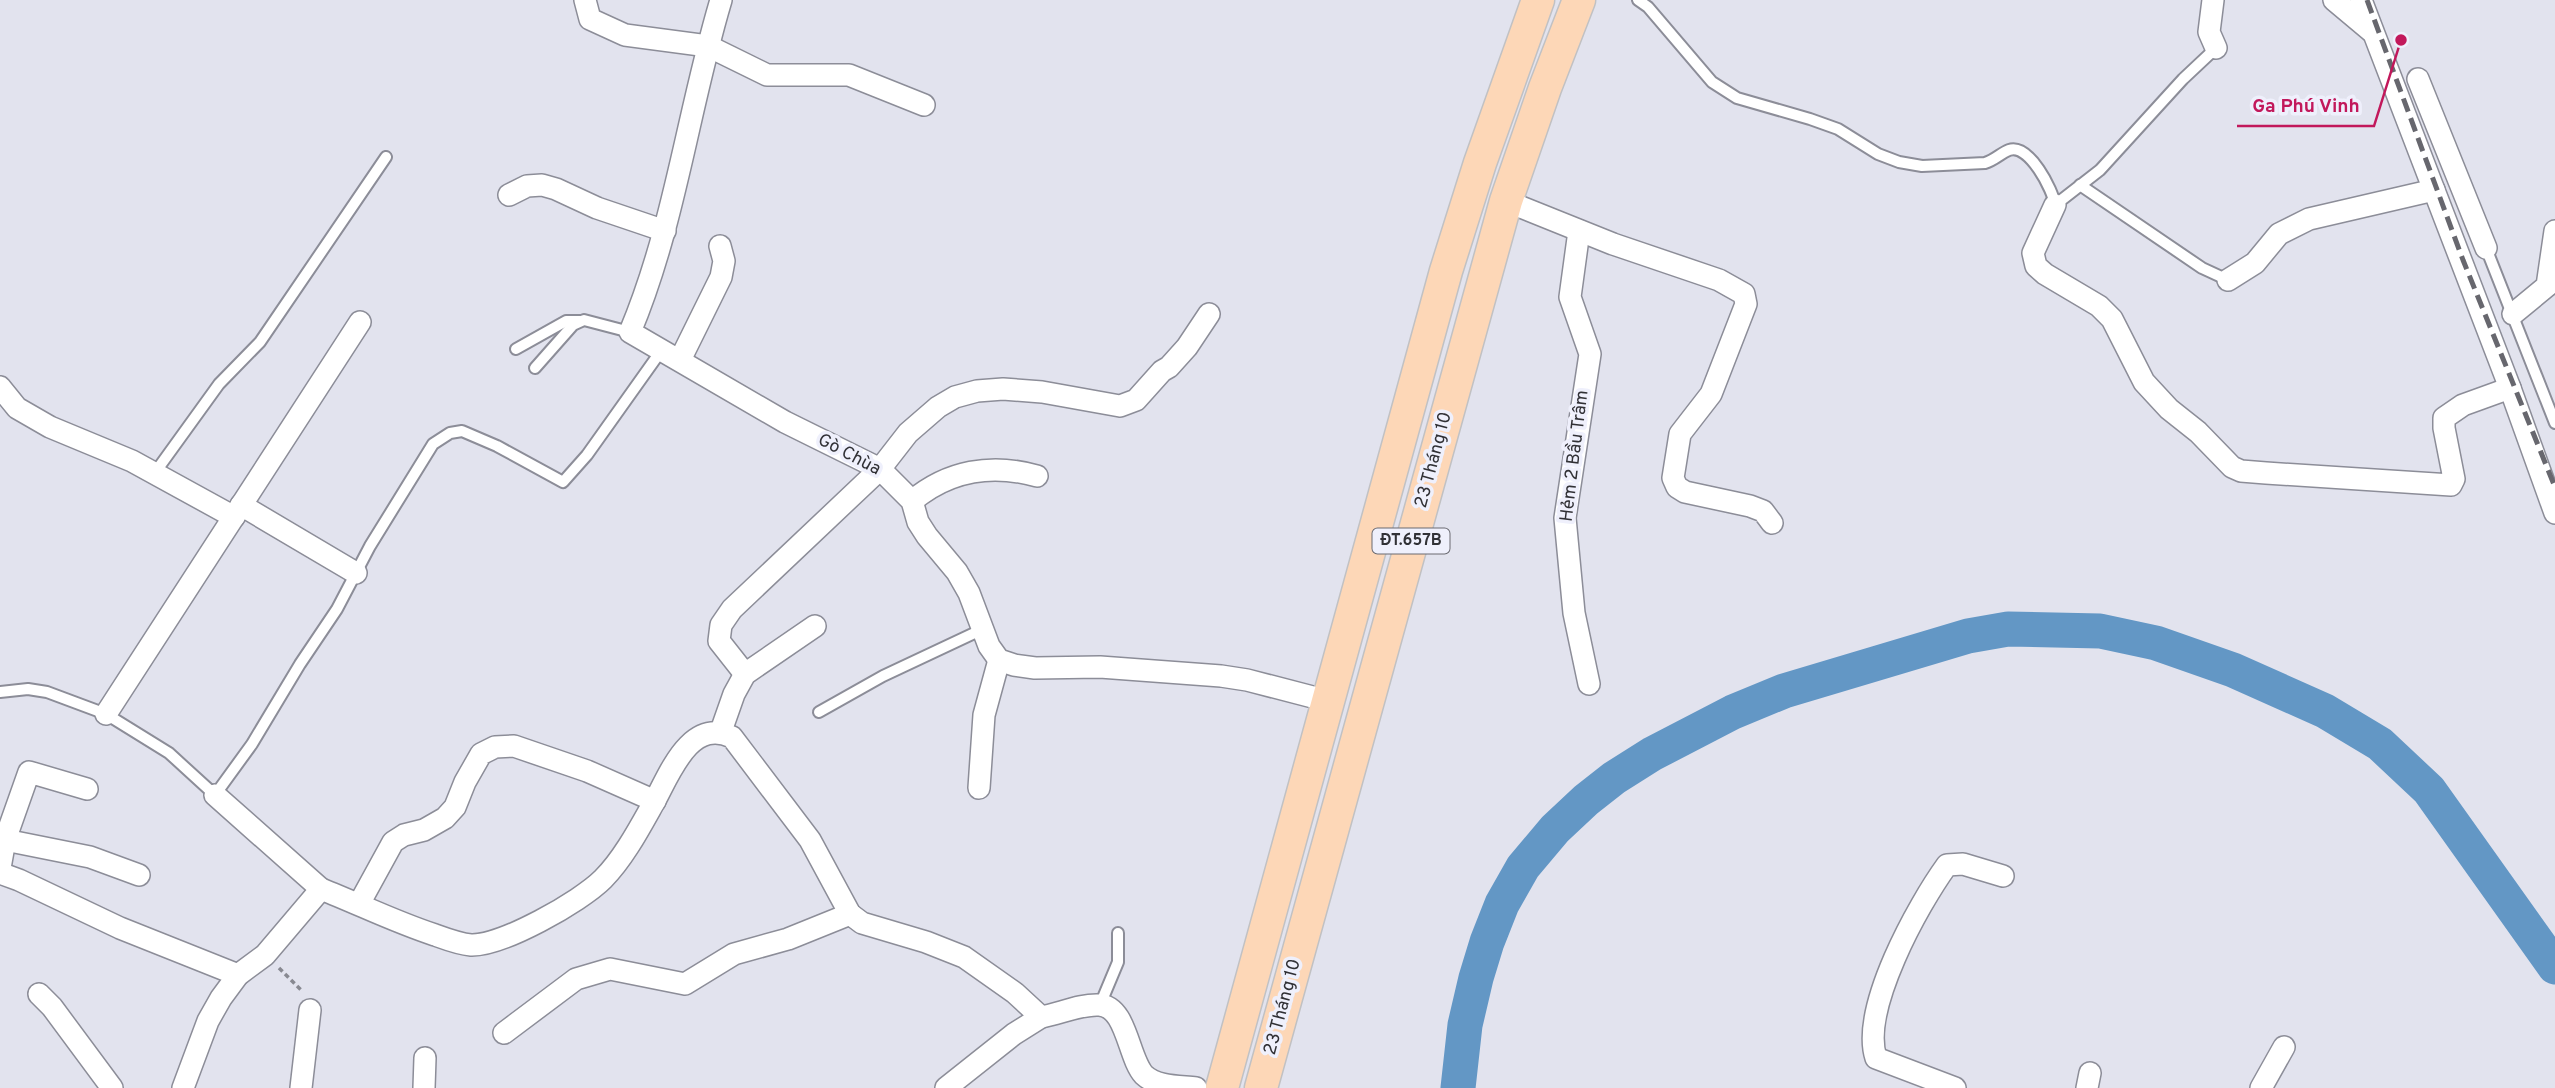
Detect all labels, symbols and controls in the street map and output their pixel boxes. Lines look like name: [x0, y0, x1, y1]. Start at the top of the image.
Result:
callout: Ga Phú Vinh: [2237, 86, 2374, 126]
text: Ga Phú Vinh: [2252, 95, 2360, 119]
street label: Hẻm 2 Bầu Trâm: [1555, 389, 1594, 523]
street label: 23 Tháng 10: [1410, 409, 1458, 511]
street label: Gò Chùa: [814, 429, 884, 481]
road number: ĐT.657B: [1372, 528, 1450, 554]
street label: 23 Tháng 10: [1259, 956, 1307, 1058]

